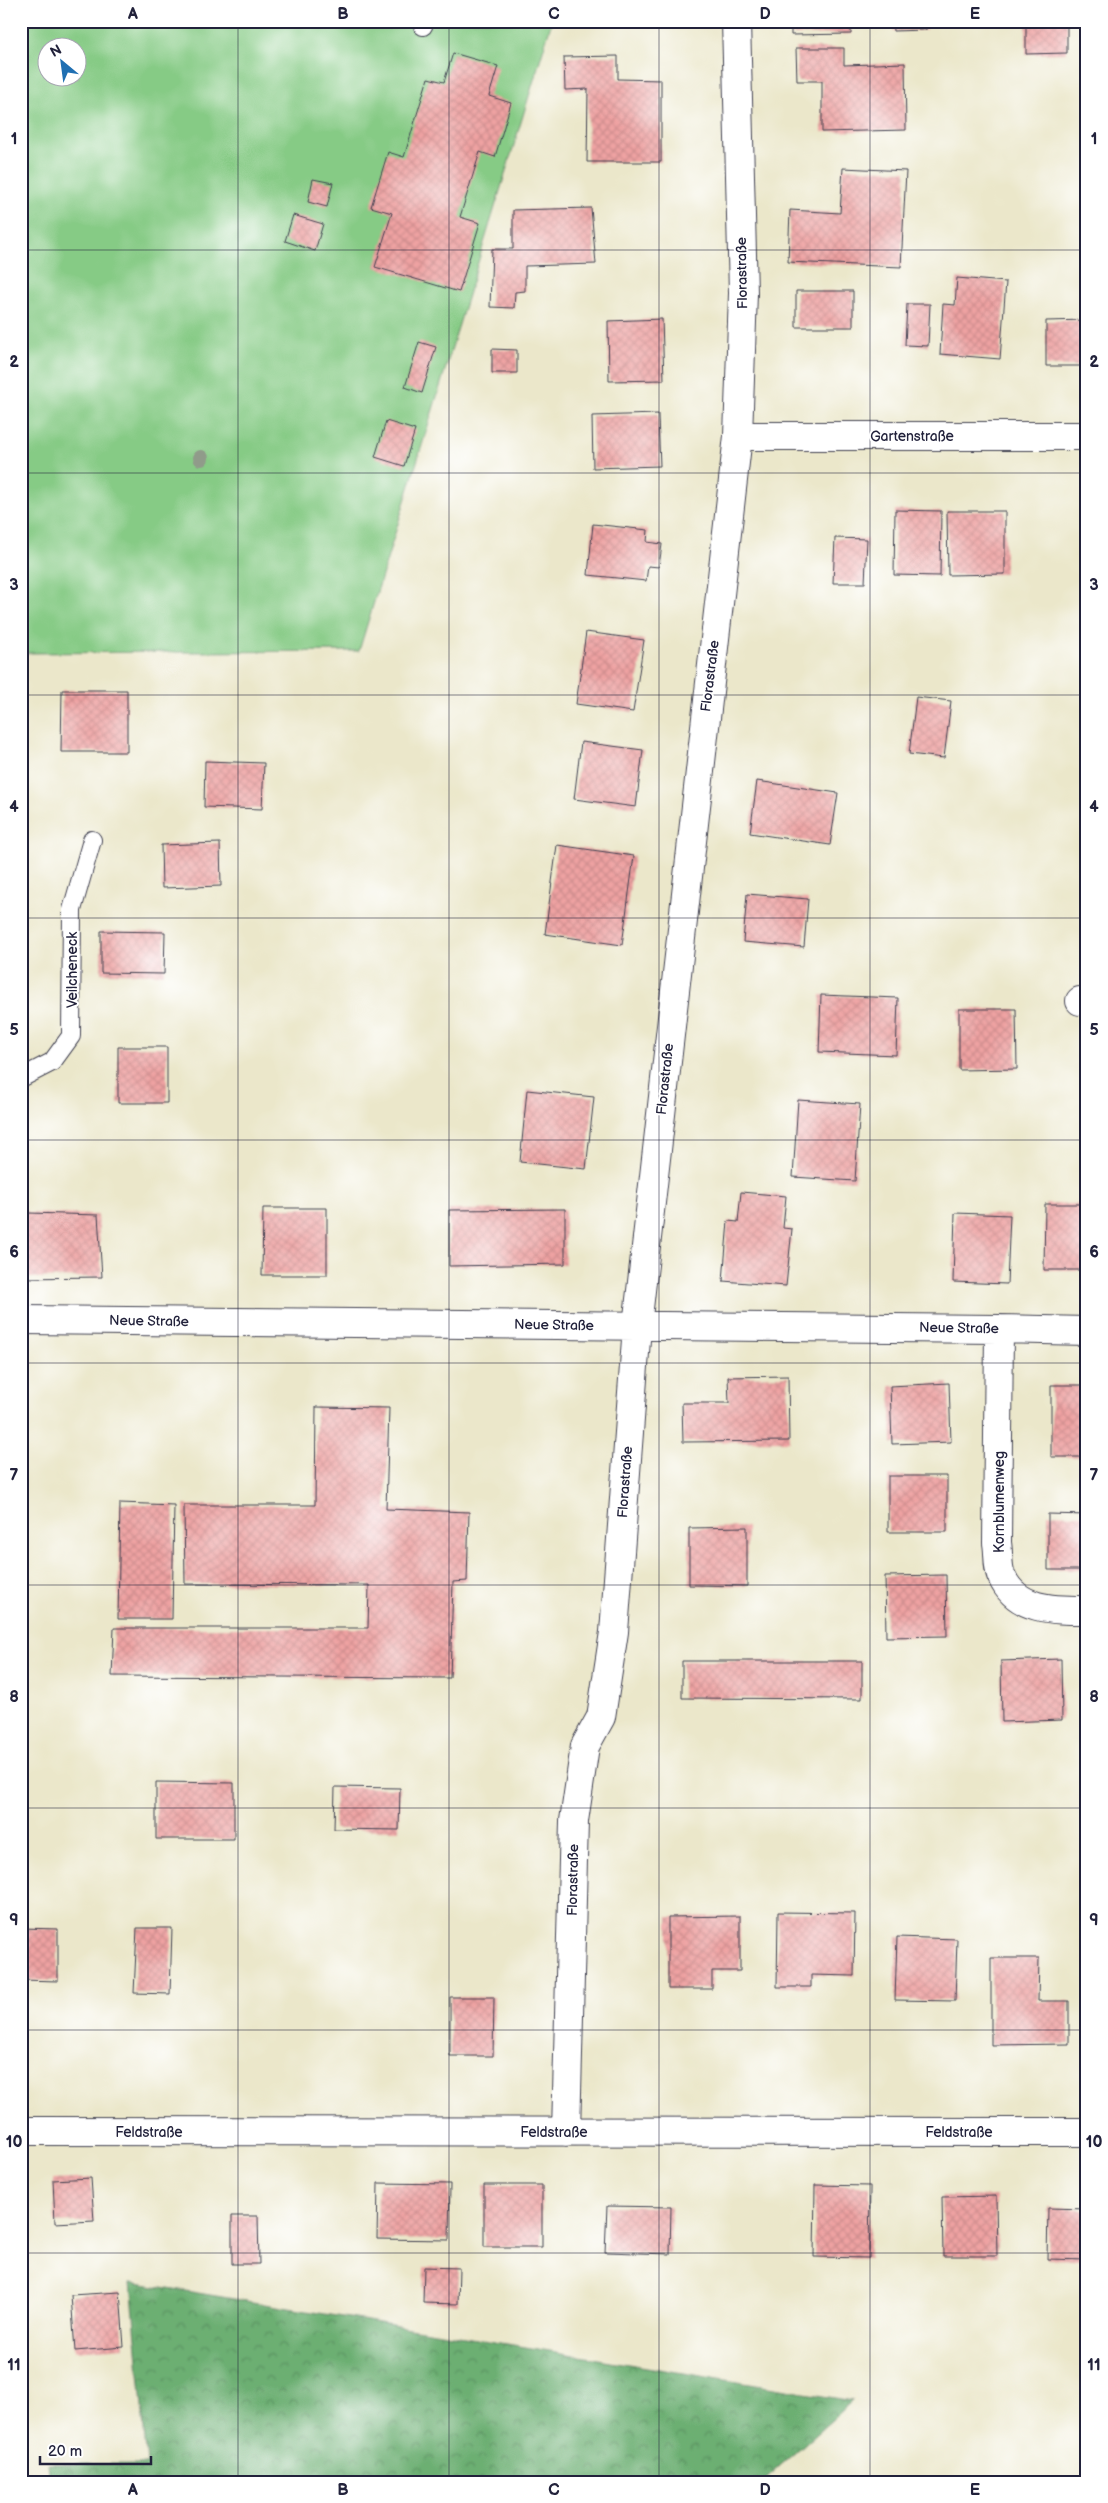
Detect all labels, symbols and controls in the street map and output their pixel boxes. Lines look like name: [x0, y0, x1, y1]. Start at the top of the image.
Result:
text: A: [127, 5, 138, 24]
text: B: [337, 5, 349, 24]
text: C: [548, 5, 560, 24]
text: D: [759, 5, 771, 24]
text: E: [970, 5, 980, 24]
north arrow: [38, 38, 88, 88]
text: N: [47, 41, 65, 61]
text: 1: [11, 130, 17, 149]
text: 1: [1091, 130, 1097, 149]
street label: Florastraße: [733, 237, 751, 309]
text: 2: [9, 353, 19, 372]
text: 2: [1089, 353, 1099, 372]
street label: Gartenstraße: [870, 428, 954, 445]
text: 3: [9, 576, 19, 595]
text: 3: [1089, 576, 1099, 595]
street label: Florastraße: [697, 639, 723, 713]
text: 4: [9, 798, 19, 817]
text: 4: [1089, 798, 1099, 817]
street label: Veilcheneck: [64, 932, 81, 1008]
text: 5: [9, 1021, 19, 1040]
text: 5: [1089, 1021, 1099, 1040]
street label: Florastraße: [653, 1042, 677, 1116]
text: 6: [9, 1243, 19, 1262]
text: 6: [1089, 1243, 1099, 1262]
street label: Neue Straße: [109, 1312, 189, 1330]
street label: Neue Straße: [514, 1316, 594, 1334]
street label: Neue Straße: [919, 1319, 999, 1337]
street label: Florastraße: [614, 1445, 636, 1519]
street label: Kornblumenweg: [991, 1451, 1008, 1553]
text: 7: [10, 1466, 19, 1485]
text: 7: [1090, 1466, 1099, 1485]
text: 8: [9, 1688, 19, 1707]
text: 8: [1089, 1688, 1099, 1707]
street label: Florastraße: [564, 1844, 582, 1916]
text: 9: [9, 1911, 19, 1930]
text: 9: [1089, 1911, 1099, 1930]
street label: Feldstraße: [115, 2124, 183, 2141]
street label: Feldstraße: [520, 2124, 588, 2141]
street label: Feldstraße: [925, 2124, 993, 2141]
text: 10: [6, 2133, 22, 2152]
text: 10: [1086, 2133, 1102, 2152]
text: 11: [7, 2356, 21, 2375]
text: 11: [1087, 2356, 1101, 2375]
scale bar: [40, 2433, 151, 2465]
text: 20 m: [48, 2442, 82, 2461]
text: A: [127, 2481, 138, 2500]
text: B: [337, 2481, 349, 2500]
text: C: [548, 2481, 560, 2500]
text: D: [759, 2481, 771, 2500]
text: E: [970, 2481, 980, 2500]

